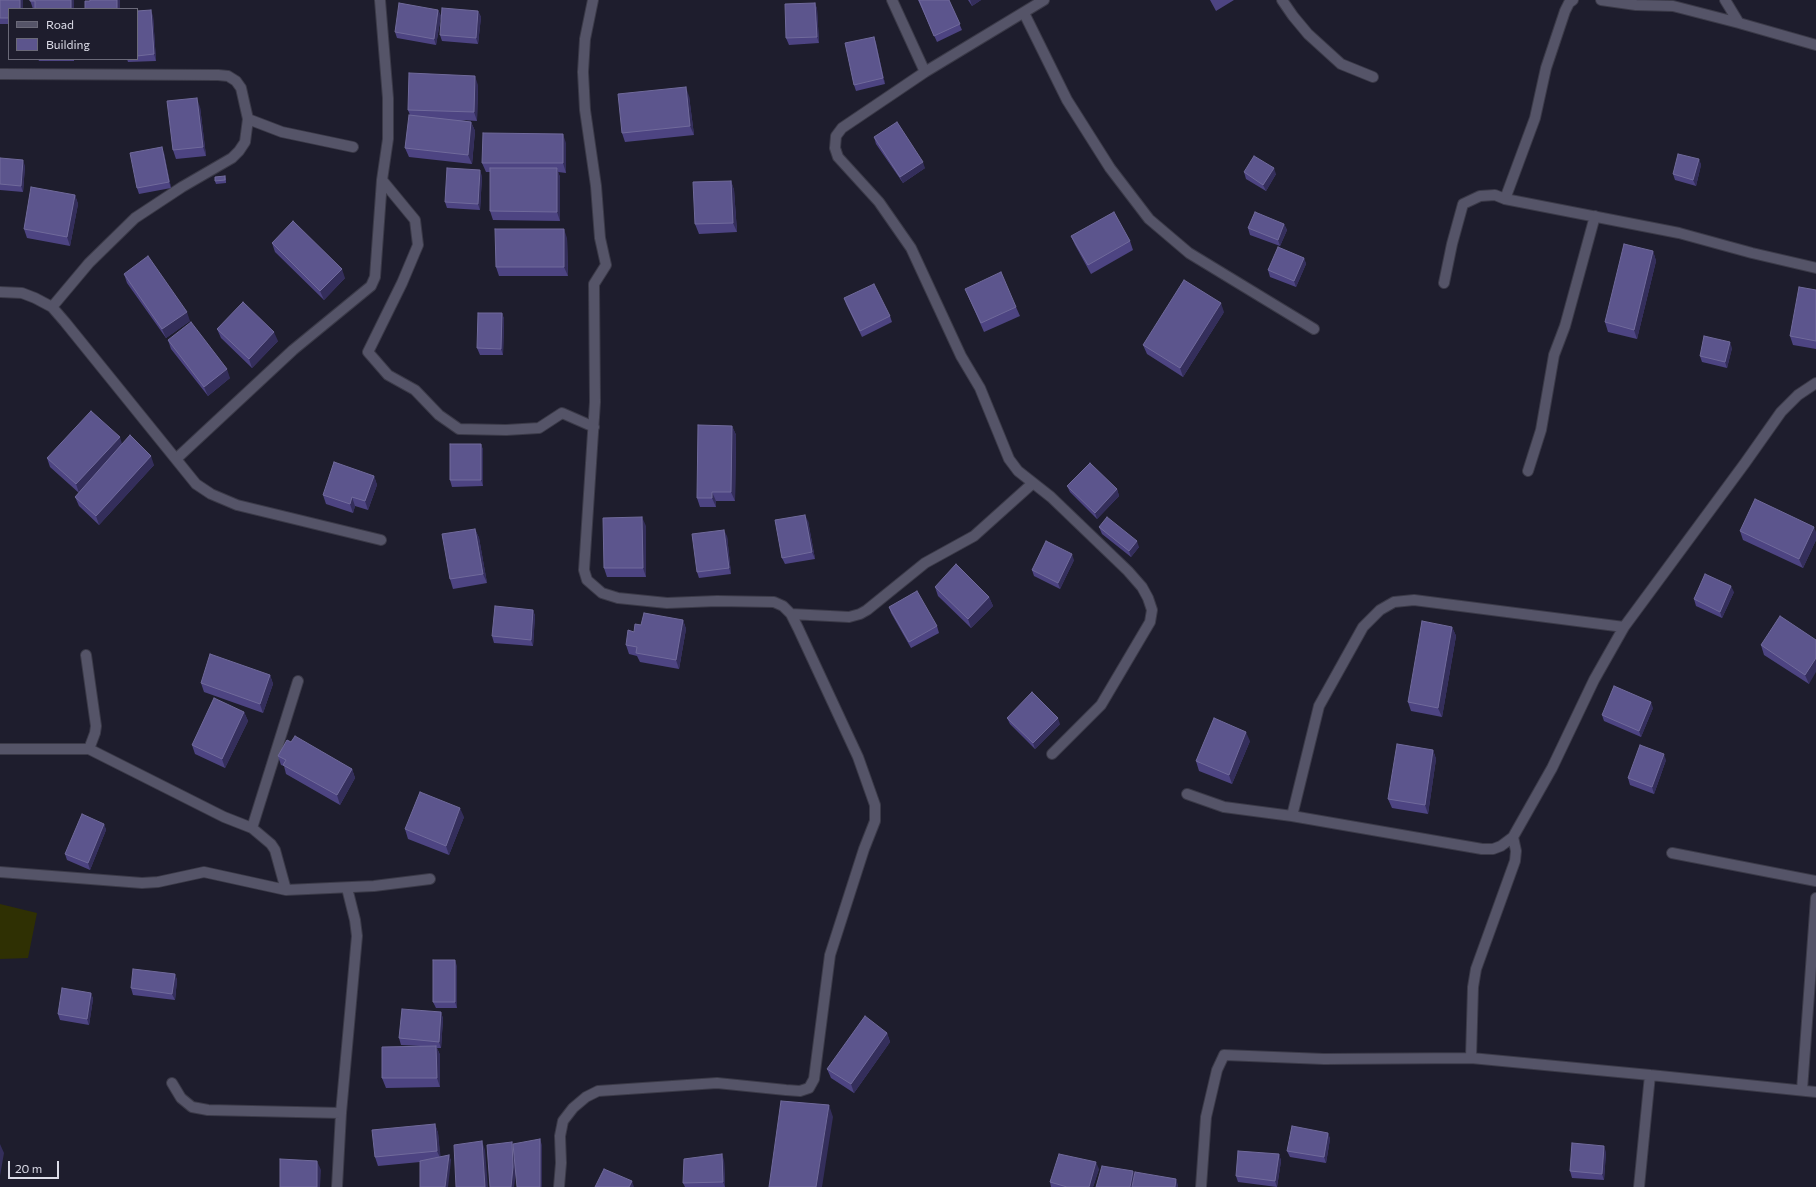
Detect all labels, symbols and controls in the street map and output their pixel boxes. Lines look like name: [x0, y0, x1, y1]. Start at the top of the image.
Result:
legend: [8, 8, 138, 60]
text: Road: [46, 17, 74, 31]
text: Building: [46, 37, 90, 51]
scale bar: [10, 1153, 61, 1179]
text: 20 m: [15, 1161, 42, 1175]

